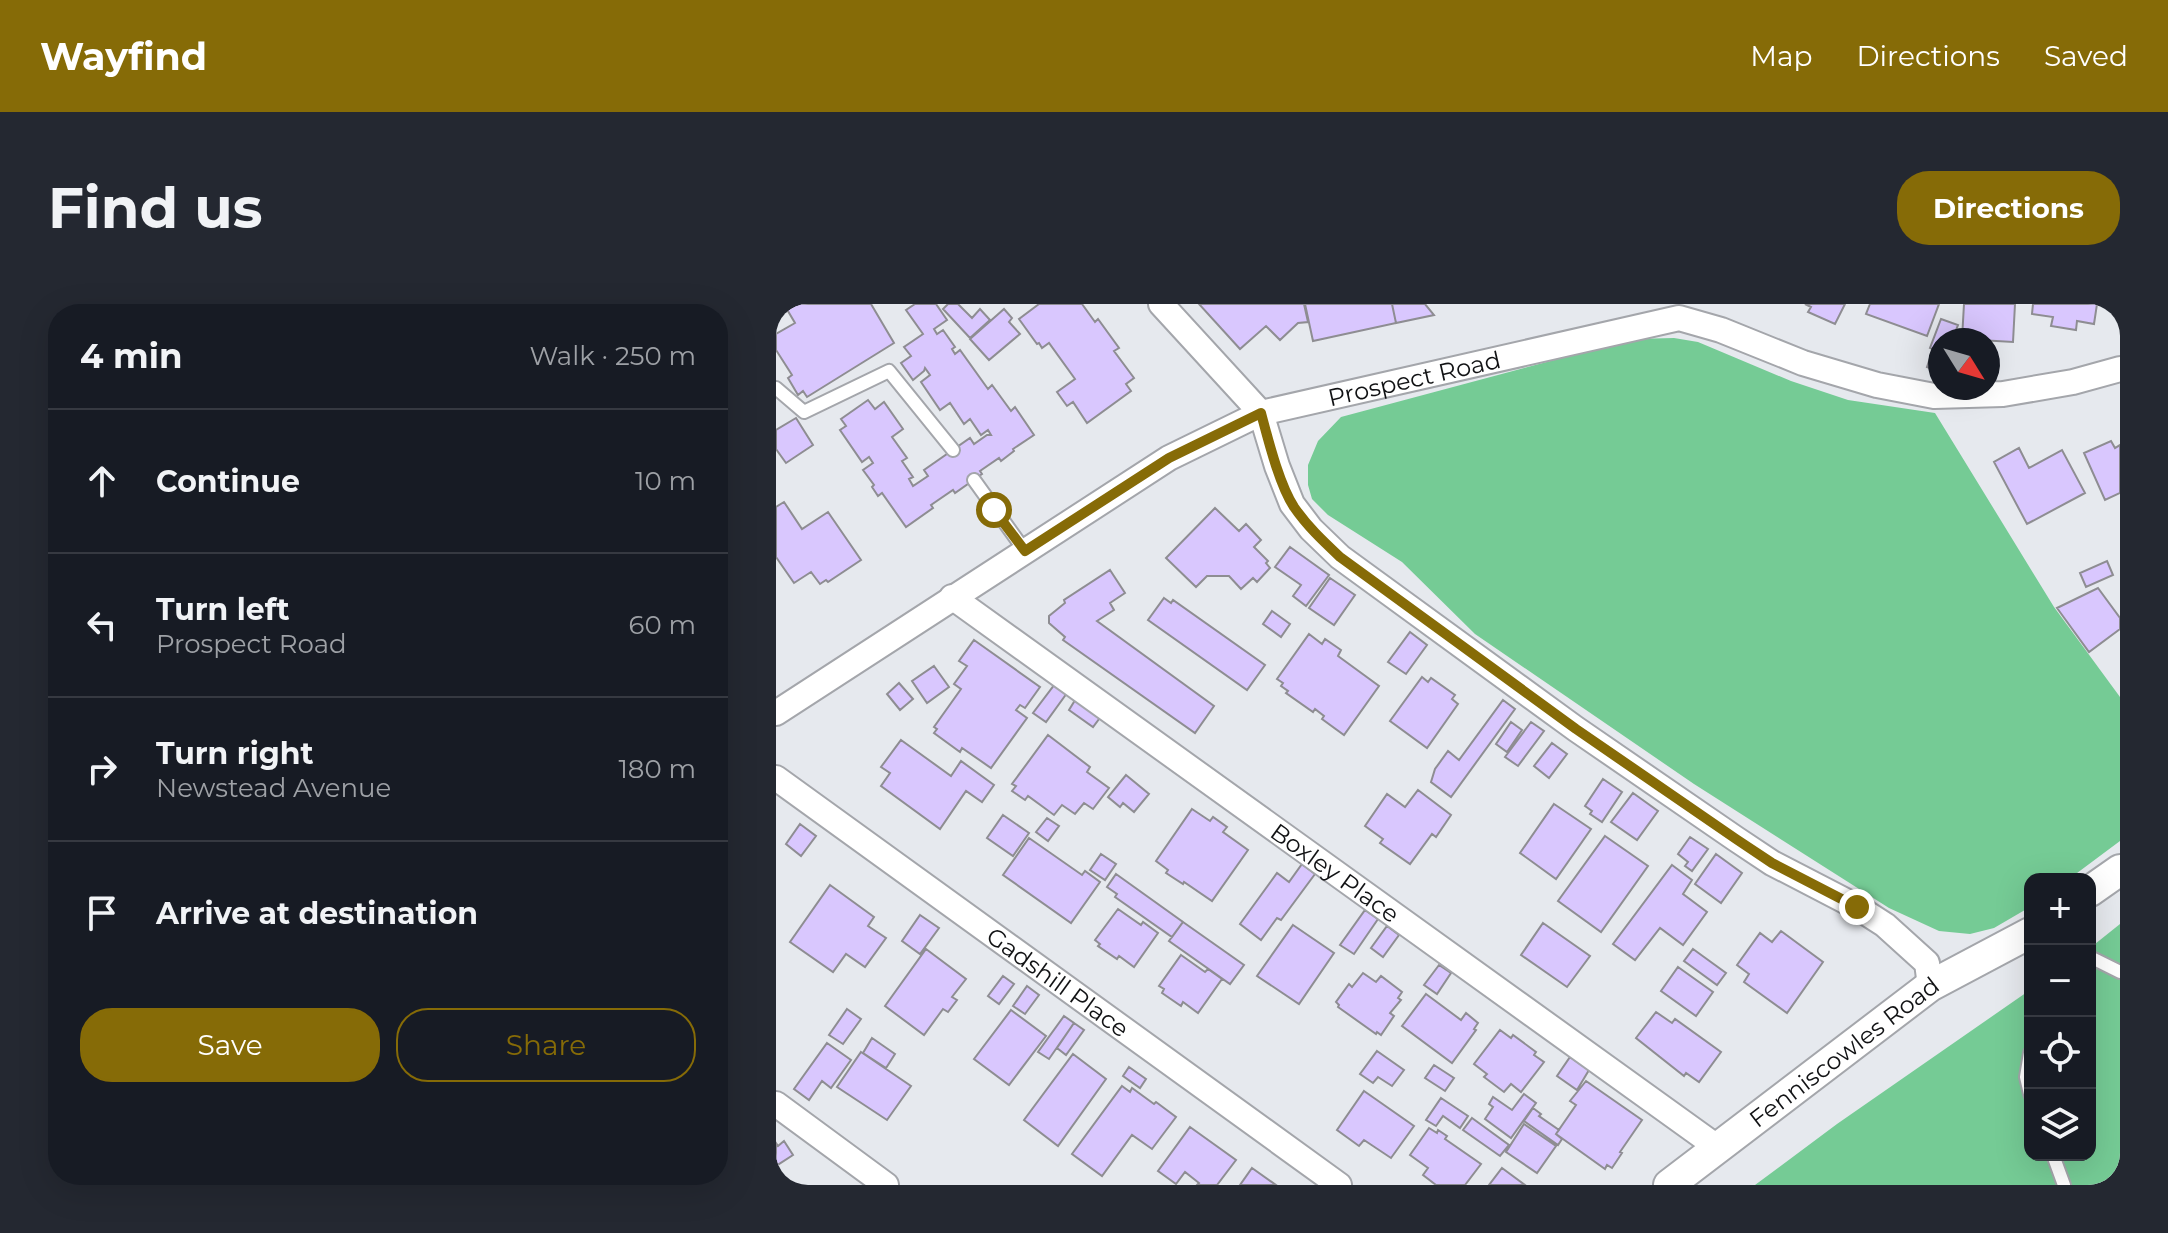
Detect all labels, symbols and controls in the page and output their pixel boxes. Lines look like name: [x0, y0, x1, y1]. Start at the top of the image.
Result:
text: Wayfind: [40, 33, 207, 80]
text: Map: [1750, 39, 1812, 73]
text: Directions: [1856, 39, 2000, 73]
text: Saved: [2044, 39, 2128, 73]
button: Directions: [1897, 171, 2120, 245]
text: Find us: [48, 174, 262, 242]
north arrow: [1928, 328, 2000, 400]
text: 4 min: [80, 335, 182, 377]
text: Walk · 250 m: [529, 340, 696, 372]
street label: Prospect Road: [1325, 345, 1503, 412]
icon: ahead: [80, 459, 124, 503]
text: Continue: [156, 463, 300, 500]
text: 10 m: [635, 465, 696, 497]
route start: [976, 492, 1012, 528]
text: Turn left: [156, 591, 289, 628]
icon: left: [80, 603, 124, 647]
text: 60 m: [629, 609, 696, 641]
text: Prospect Road: [156, 628, 347, 660]
text: Turn right: [156, 735, 313, 772]
icon: right: [80, 747, 124, 791]
text: 180 m: [618, 753, 696, 785]
text: Newstead Avenue: [156, 772, 391, 804]
street label: Boxley Place: [1265, 817, 1405, 928]
map controls: [2024, 873, 2096, 1161]
button: +: [2024, 873, 2096, 945]
route end: [1839, 889, 1875, 925]
icon: arrive: [80, 891, 124, 935]
text: Arrive at destination: [156, 895, 478, 932]
street label: Gadshill Place: [981, 921, 1135, 1043]
button: −: [2024, 945, 2096, 1017]
street label: Fenniscowles Road: [1743, 970, 1945, 1133]
button: Save: [80, 1008, 380, 1082]
button: Share: [396, 1008, 696, 1082]
button: locate: [2024, 1017, 2096, 1089]
button: layers: [2024, 1089, 2096, 1161]

